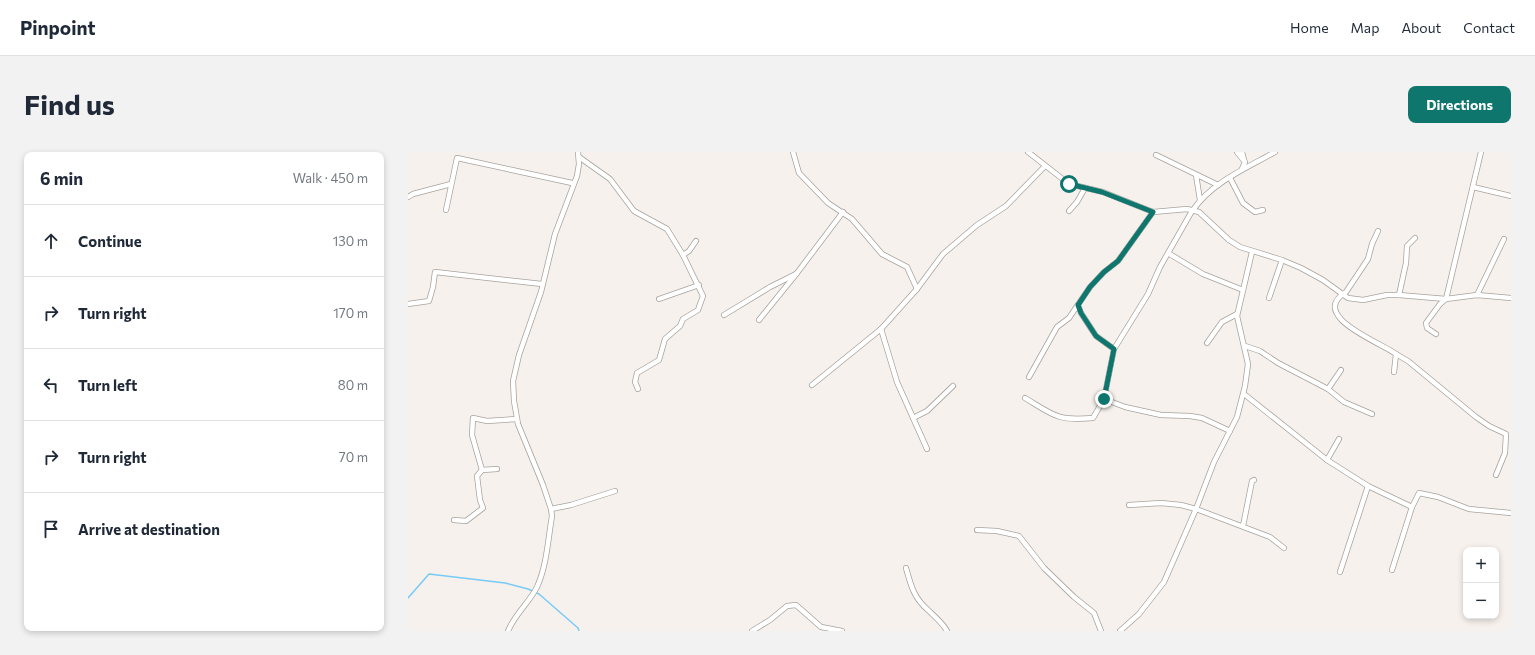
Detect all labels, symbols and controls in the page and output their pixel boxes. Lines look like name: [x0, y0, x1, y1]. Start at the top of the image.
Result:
text: Pinpoint: [20, 16, 96, 39]
text: Home: [1290, 19, 1329, 36]
text: Map: [1351, 19, 1379, 36]
text: About: [1401, 19, 1441, 36]
text: Contact: [1463, 19, 1515, 36]
button: Directions: [1408, 86, 1511, 123]
text: Find us: [24, 87, 115, 121]
text: 6 min: [40, 168, 83, 189]
text: Walk · 450 m: [293, 170, 368, 186]
route start: [1060, 175, 1078, 193]
icon: ahead: [40, 230, 62, 252]
text: Continue: [78, 232, 142, 250]
text: 130 m: [333, 233, 368, 249]
icon: right: [40, 302, 62, 324]
text: Turn right: [78, 304, 147, 322]
text: 170 m: [333, 305, 368, 321]
icon: left: [40, 374, 62, 396]
text: Turn left: [78, 376, 137, 394]
text: 80 m: [338, 377, 368, 393]
route end: [1095, 390, 1113, 408]
icon: right: [40, 446, 62, 468]
text: Turn right: [78, 448, 147, 466]
text: 70 m: [339, 449, 368, 465]
icon: arrive: [40, 518, 62, 540]
text: Arrive at destination: [78, 520, 220, 538]
map controls: [1463, 547, 1499, 619]
button: +: [1463, 547, 1499, 583]
button: −: [1463, 583, 1499, 619]

